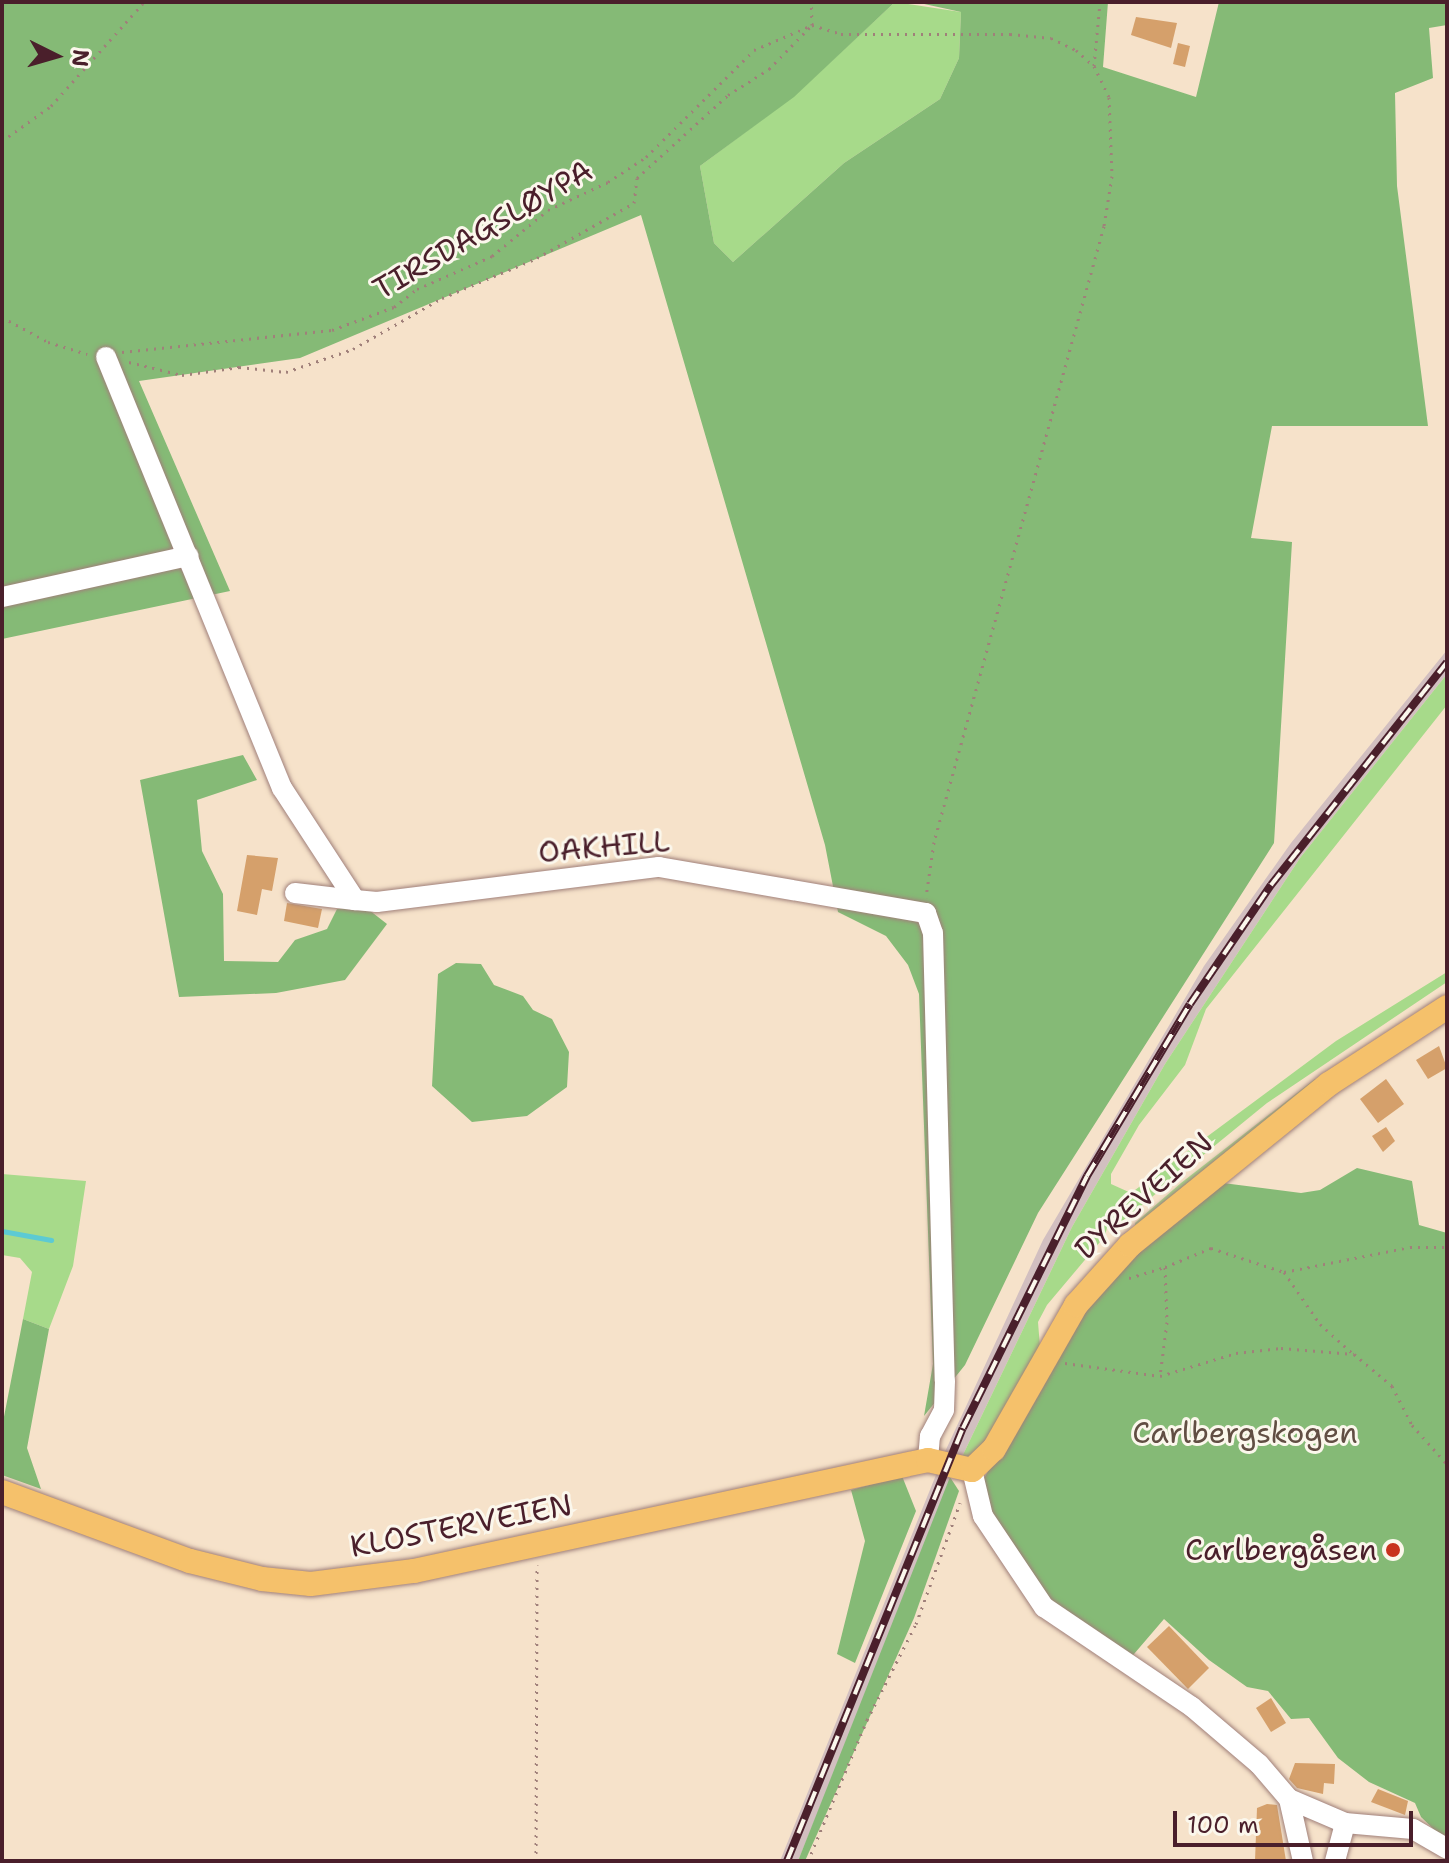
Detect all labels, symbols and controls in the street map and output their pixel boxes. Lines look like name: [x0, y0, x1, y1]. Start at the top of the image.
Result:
north arrow: [16, 16, 96, 96]
text: N: [65, 48, 96, 68]
street label: TIRSDAGSLØYPA: [367, 153, 599, 307]
street label: OAKHILL: [537, 823, 671, 871]
street label: DYREVEIEN: [1068, 1125, 1220, 1267]
park label: Carlbergskogen: [1132, 1415, 1358, 1451]
street label: KLOSTERVEIEN: [347, 1487, 575, 1565]
place label: Carlbergåsen: [1185, 1532, 1377, 1568]
marker: Carlbergåsen: [1384, 1541, 1402, 1559]
scale bar: [1177, 1795, 1417, 1845]
text: 100 m: [1187, 1809, 1259, 1841]

